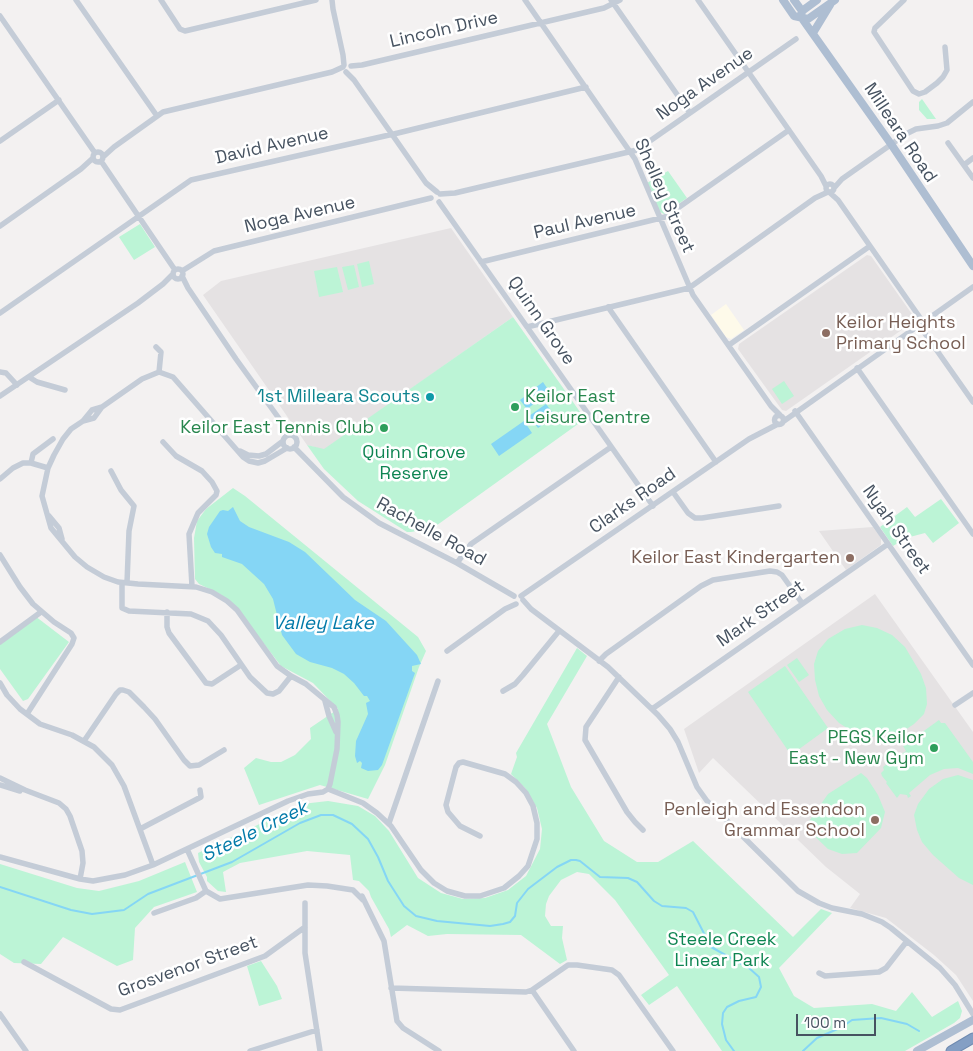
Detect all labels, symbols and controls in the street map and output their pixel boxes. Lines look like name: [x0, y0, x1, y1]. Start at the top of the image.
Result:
street label: Lincoln Drive: [388, 7, 500, 53]
street label: Noga Avenue: [652, 43, 758, 125]
street label: Milleara Road: [859, 79, 941, 187]
street label: David Avenue: [213, 122, 331, 170]
street label: Shelley Street: [629, 135, 699, 257]
street label: Noga Avenue: [242, 192, 358, 238]
street label: Paul Avenue: [532, 200, 638, 244]
street label: Quinn Grove: [503, 273, 579, 369]
place label: Keilor Heights Primary School: [836, 312, 966, 354]
marker: Keilor Heights Primary School: [820, 327, 832, 339]
place label: 1st Milleara Scouts: [257, 386, 420, 408]
place label: Keilor East Leisure Centre: [525, 386, 650, 428]
marker: 1st Milleara Scouts: [424, 391, 436, 403]
marker: Keilor East Leisure Centre: [509, 401, 521, 413]
place label: Keilor East Tennis Club: [180, 417, 374, 439]
marker: Keilor East Tennis Club: [378, 422, 390, 434]
park label: Quinn Grove Reserve: [362, 442, 466, 484]
street label: Clarks Road: [585, 463, 681, 539]
street label: Nyah Street: [857, 481, 935, 579]
street label: Rachelle Road: [372, 493, 490, 571]
place label: Keilor East Kindergarten: [631, 547, 840, 569]
marker: Keilor East Kindergarten: [844, 552, 856, 564]
street label: Mark Street: [713, 576, 809, 652]
water label: Valley Lake: [272, 613, 374, 635]
place label: PEGS Keilor East - New Gym: [789, 727, 924, 770]
marker: PEGS Keilor East - New Gym: [928, 742, 940, 754]
water label: Steele Creek: [198, 797, 312, 867]
place label: Penleigh and Essendon Grammar School: [664, 799, 865, 842]
marker: Penleigh and Essendon Grammar School: [869, 814, 881, 826]
park label: Steele Creek Linear Park: [667, 929, 777, 972]
street label: Grosvenor Street: [115, 932, 261, 1002]
scale bar: [798, 1004, 878, 1036]
text: 100 m: [804, 1013, 846, 1032]

